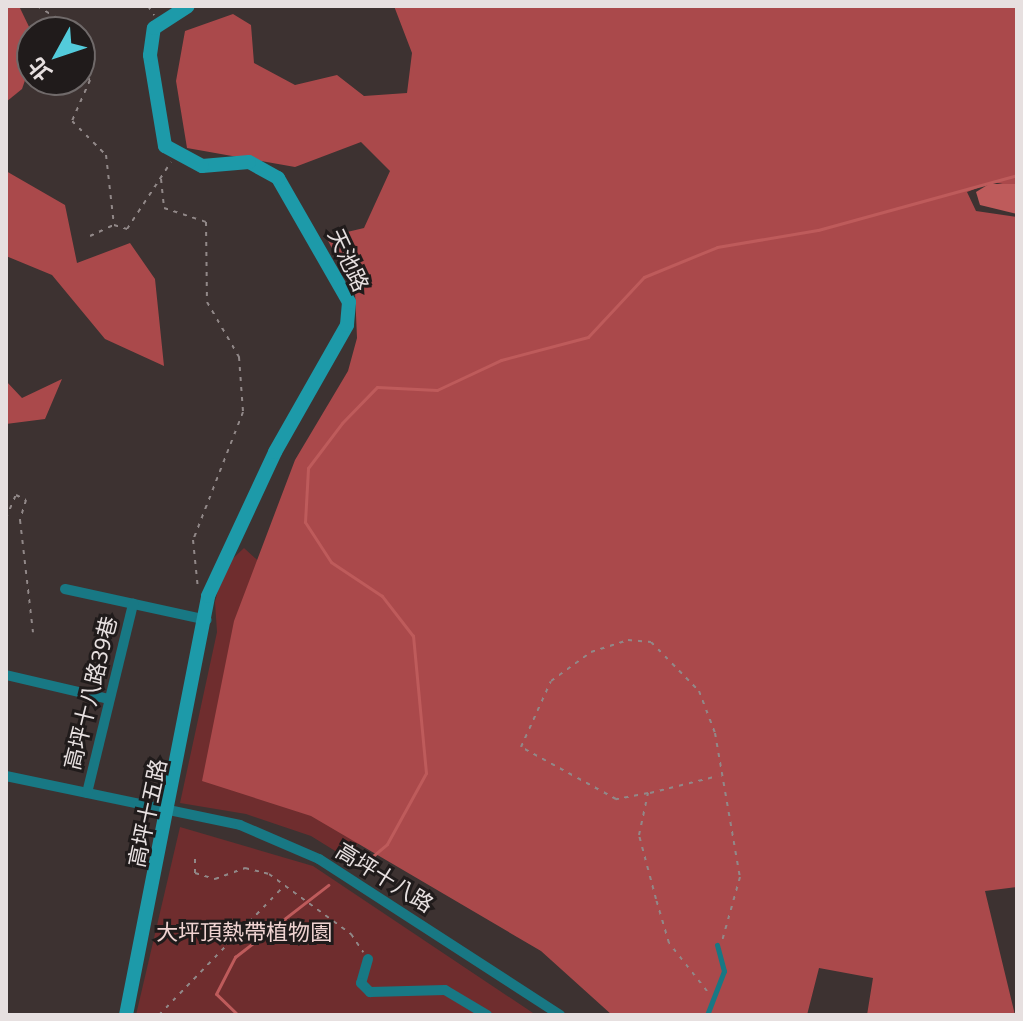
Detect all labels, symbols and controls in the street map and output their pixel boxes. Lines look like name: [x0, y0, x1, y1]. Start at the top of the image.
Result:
north arrow: [16, 16, 96, 96]
text: 北: [21, 52, 58, 88]
street label: 天池路: [323, 225, 375, 295]
street label: 高坪十八路39巷: [58, 614, 122, 772]
street label: 高坪十五路: [123, 756, 171, 870]
street label: 高坪十八路: [331, 837, 439, 917]
park label: 大坪頂熱帶植物園: [156, 919, 332, 945]

